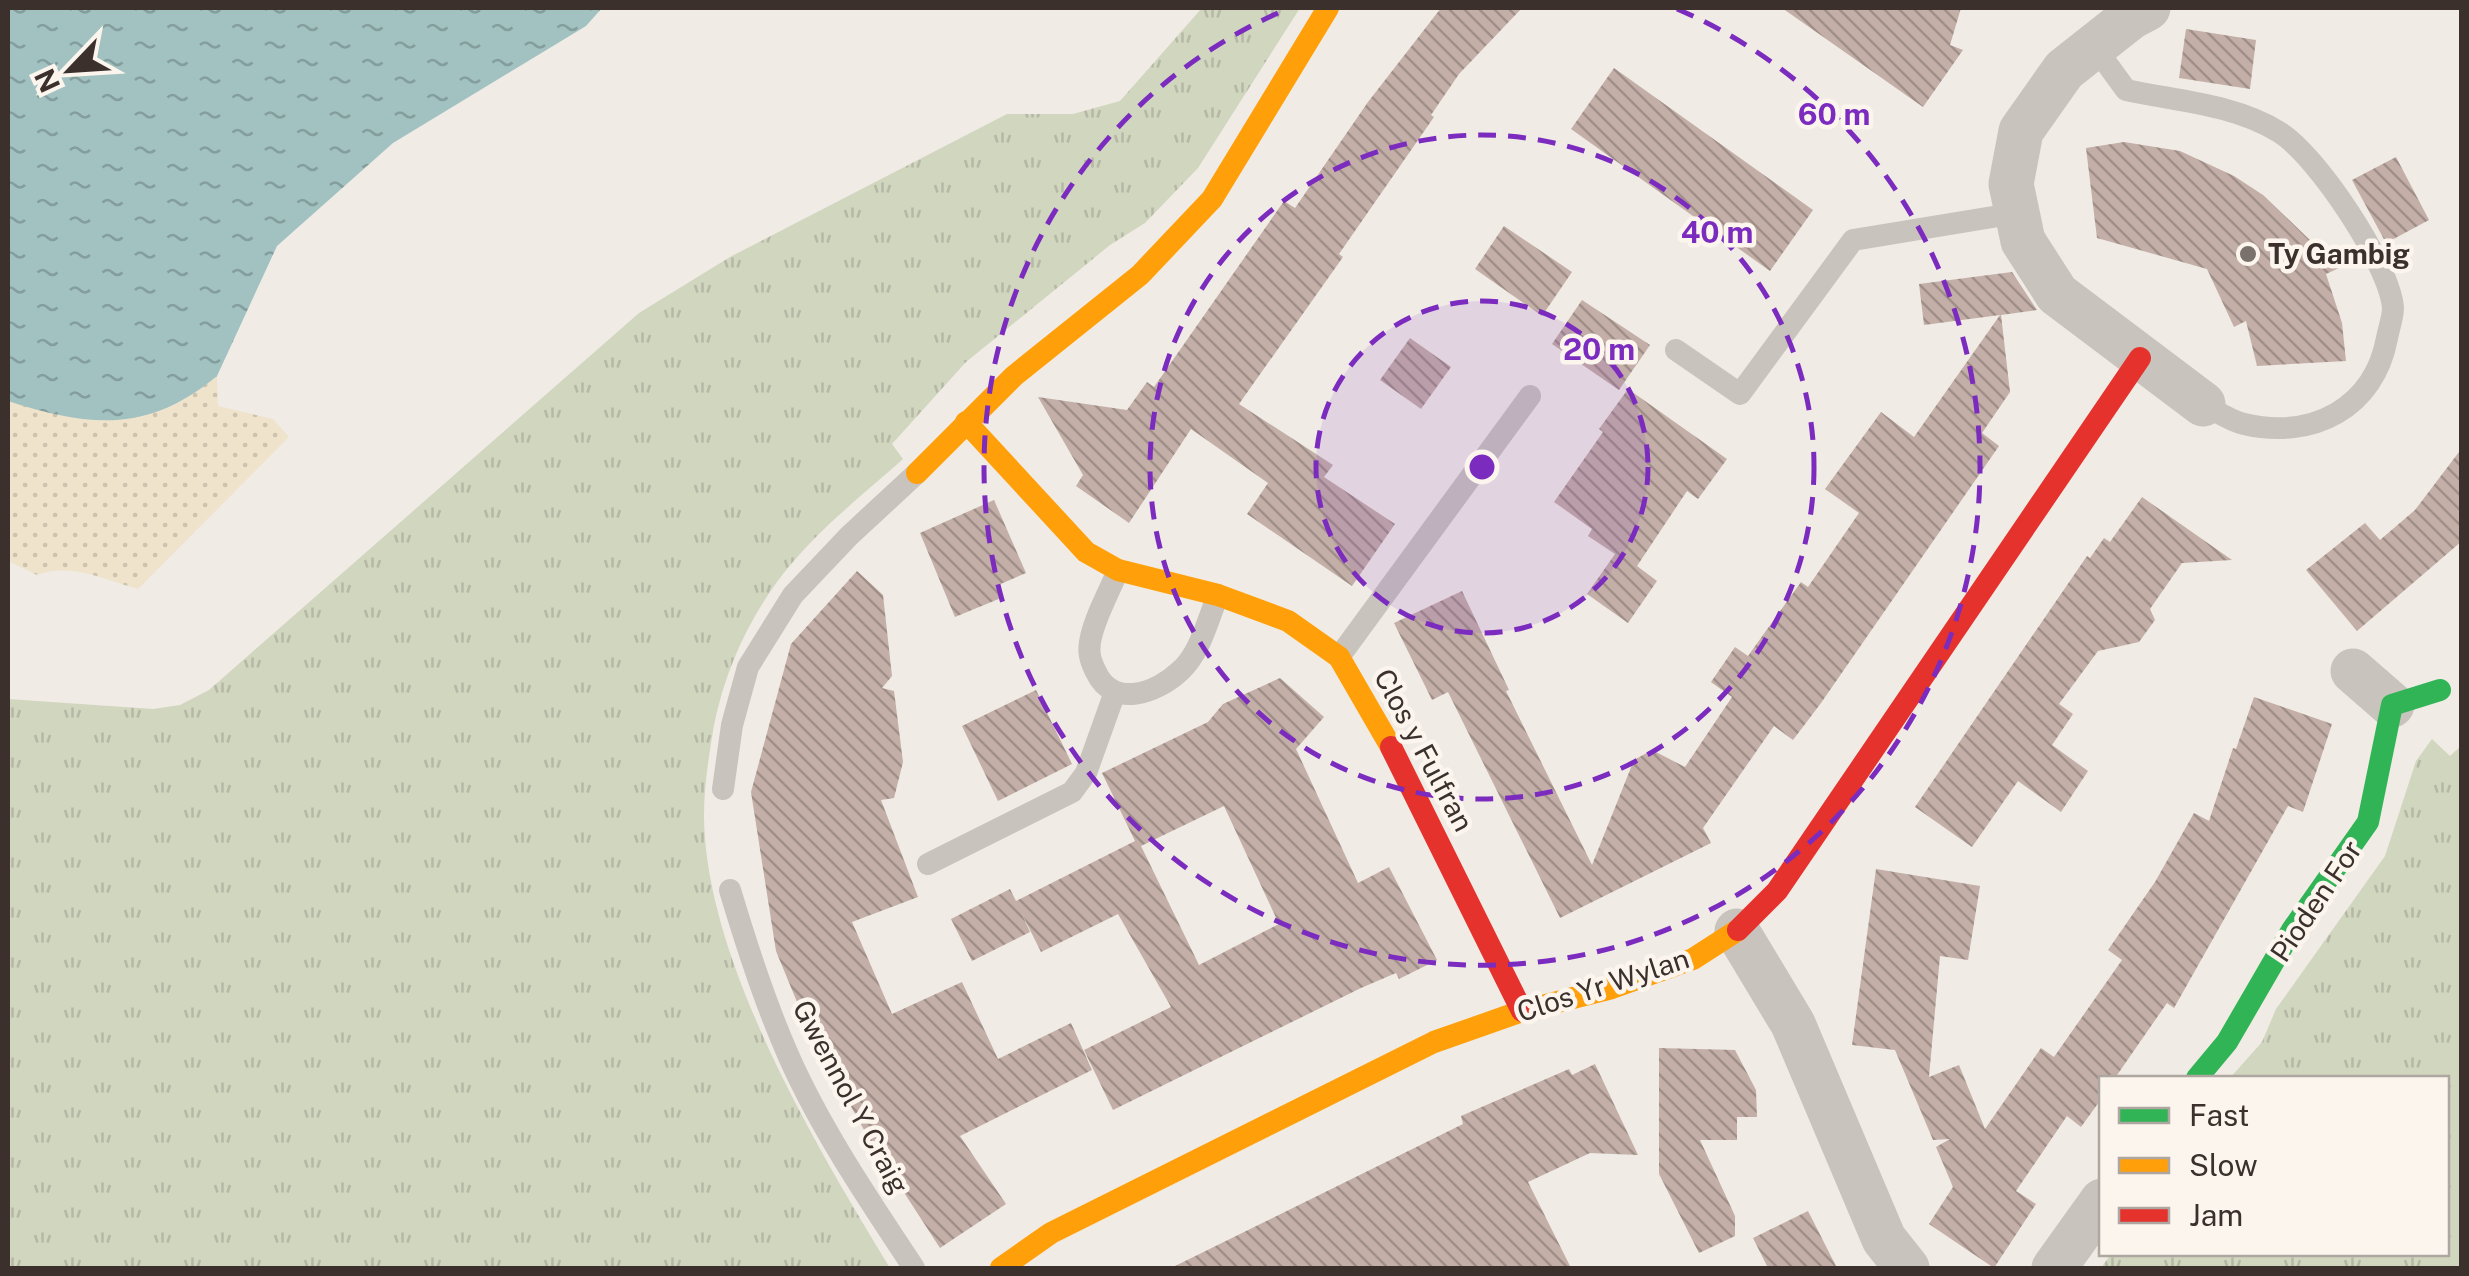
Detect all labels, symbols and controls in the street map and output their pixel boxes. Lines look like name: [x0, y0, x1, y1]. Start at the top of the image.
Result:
north arrow: [20, 20, 120, 120]
text: N: [27, 64, 66, 98]
text: 60 m: [1798, 96, 1870, 132]
text: 40 m: [1681, 214, 1753, 250]
place label: Ty Gambig: [2268, 237, 2410, 270]
marker: Ty Gambig: [2237, 243, 2259, 265]
text: 20 m: [1563, 331, 1635, 367]
centre of rings: [1464, 449, 1500, 485]
street label: Clos y Fulfran: [1368, 663, 1481, 837]
street label: Pioden For: [2263, 834, 2368, 968]
street label: Clos Yr Wylan: [1513, 941, 1693, 1028]
street label: Gwennol Y Craig: [787, 994, 916, 1199]
legend: [2099, 1076, 2449, 1256]
text: Fast: [2189, 1097, 2249, 1133]
text: Slow: [2189, 1147, 2258, 1183]
text: Jam: [2189, 1197, 2243, 1233]

